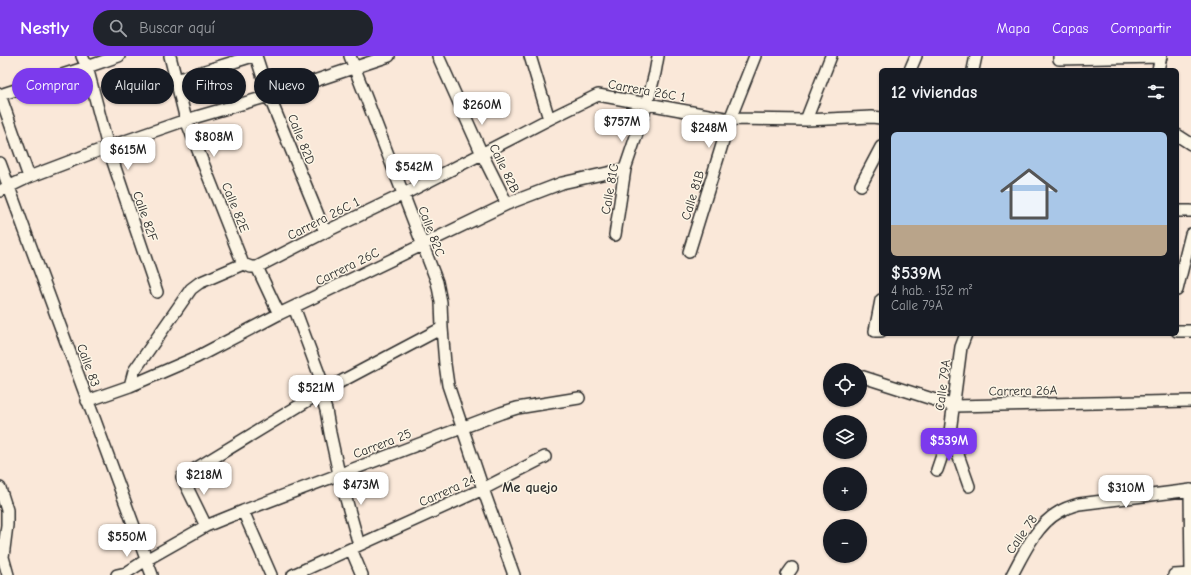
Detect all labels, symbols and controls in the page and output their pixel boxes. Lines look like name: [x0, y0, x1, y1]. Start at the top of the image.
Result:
search box: [93, 10, 373, 46]
text: Nestly: [20, 17, 69, 39]
icon: search: [107, 17, 129, 39]
text: Buscar aquí: [139, 19, 215, 37]
text: Mapa: [997, 20, 1030, 37]
text: Capas: [1052, 20, 1088, 37]
text: Compartir: [1110, 20, 1171, 37]
chip: Comprar: [12, 68, 93, 104]
chip: Alquilar: [101, 68, 174, 104]
chip: Filtros: [182, 68, 246, 104]
chip: Nuevo: [254, 68, 319, 104]
street label: Carrera 26C 1: [607, 76, 687, 105]
icon: filters: [1145, 81, 1167, 103]
text: 12 viviendas: [891, 83, 977, 102]
pin: $260M: [454, 92, 510, 126]
text: $260M: [462, 97, 502, 112]
pin: $757M: [594, 109, 650, 143]
street label: Calle 82D: [285, 112, 318, 167]
text: $757M: [604, 114, 640, 129]
pin: $248M: [681, 115, 737, 149]
text: $248M: [690, 120, 728, 135]
pin: $808M: [186, 124, 242, 158]
text: $808M: [194, 129, 234, 144]
pin: $615M: [100, 137, 156, 171]
street label: Calle 82B: [486, 141, 523, 195]
text: $615M: [109, 142, 147, 157]
pin: $542M: [386, 154, 442, 188]
icon: home: [993, 158, 1065, 230]
text: $542M: [395, 159, 433, 174]
street label: Calle 81C: [598, 163, 621, 216]
street label: Calle 81B: [678, 168, 707, 222]
street label: Calle 82E: [219, 180, 252, 235]
street label: Calle 82F: [130, 189, 161, 244]
street label: Carrera 26C 1: [285, 194, 362, 243]
street label: Calle 82C: [415, 204, 448, 258]
street label: Carrera 26C: [313, 245, 382, 288]
text: $539M: [891, 264, 941, 283]
text: 4 hab. · 152 m²: [891, 283, 972, 298]
text: Calle 79A: [891, 298, 943, 313]
street label: Calle 83: [74, 342, 103, 389]
street label: Calle 79A: [932, 358, 953, 412]
map controls: [823, 363, 867, 563]
button: locate: [823, 363, 867, 407]
pin: $521M: [288, 375, 344, 409]
text: $521M: [298, 380, 334, 395]
street label: Carrera 26A: [989, 382, 1058, 399]
button: layers: [823, 415, 867, 459]
street label: Carrera 25: [351, 426, 413, 461]
pin: $539M: [921, 428, 977, 462]
text: $539M: [930, 433, 968, 448]
pin: $218M: [176, 462, 232, 496]
text: $218M: [186, 467, 222, 482]
button: +: [823, 467, 867, 511]
street label: Carrera 24: [417, 471, 478, 510]
pin: $473M: [333, 472, 389, 506]
pin: $310M: [1098, 475, 1154, 509]
text: $473M: [343, 477, 379, 492]
district label: Me quejo: [502, 479, 558, 496]
text: $310M: [1107, 480, 1145, 495]
street label: Calle 78: [1003, 512, 1040, 557]
button: −: [823, 519, 867, 563]
pin: $550M: [99, 524, 155, 558]
text: $550M: [107, 529, 147, 544]

